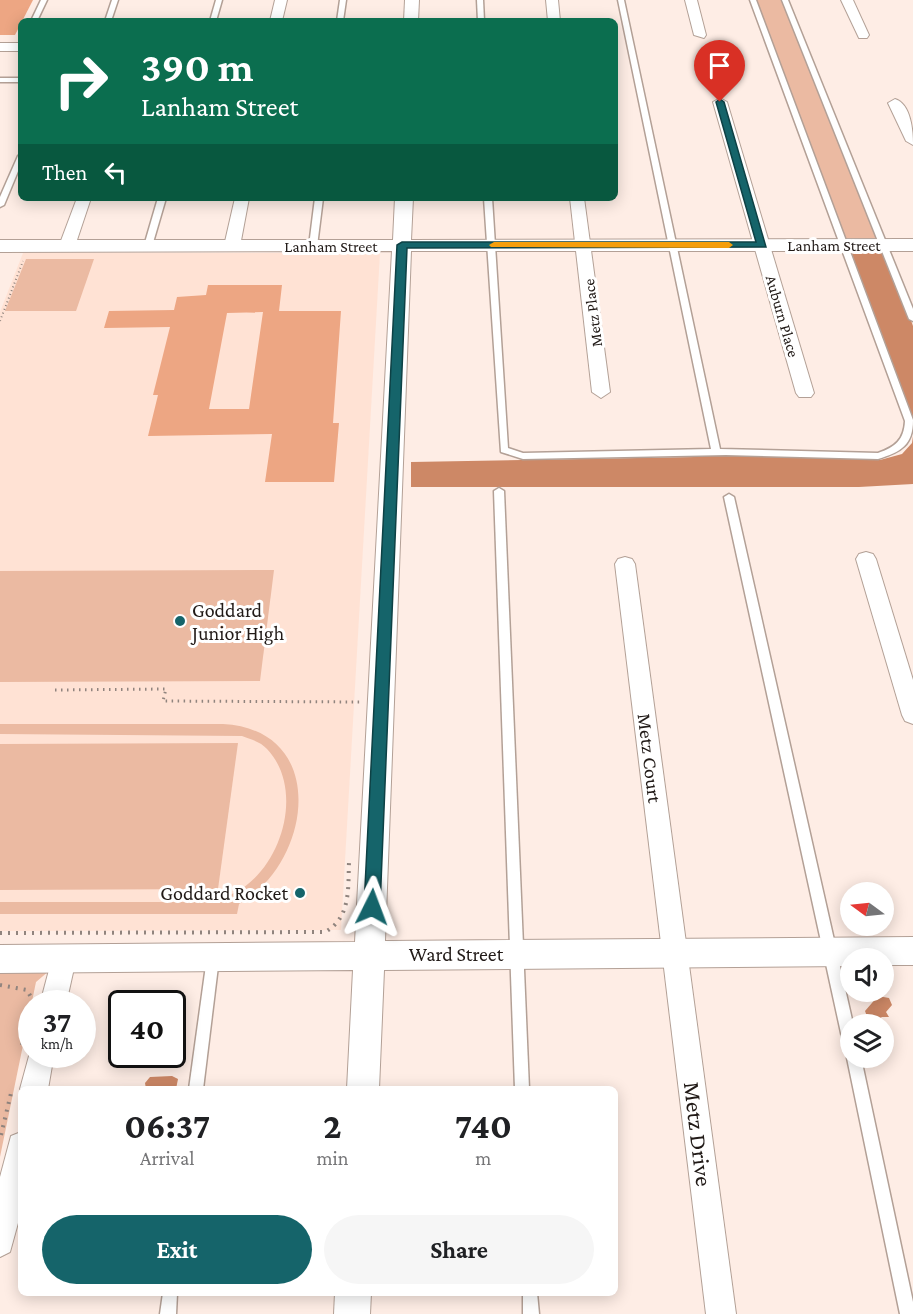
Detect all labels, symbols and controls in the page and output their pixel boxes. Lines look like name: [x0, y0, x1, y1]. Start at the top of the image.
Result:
pin: [694, 40, 745, 102]
icon: right: [42, 42, 120, 120]
text: 390 m: [141, 43, 254, 90]
icon: arrive: [703, 49, 736, 82]
text: Lanham Street: [141, 92, 299, 122]
icon: left: [99, 156, 132, 189]
text: Then: [42, 160, 87, 185]
street label: Lanham Street: [787, 237, 881, 254]
street label: Lanham Street: [284, 238, 378, 255]
street label: Auburn Place: [763, 273, 802, 359]
street label: Metz Place: [580, 278, 605, 348]
place label: Goddard Junior High: [190, 599, 284, 645]
marker: Goddard Junior High: [173, 614, 187, 628]
street label: Metz Court: [634, 712, 666, 804]
position arrow: [340, 875, 404, 939]
place label: Goddard Rocket: [160, 882, 288, 904]
north arrow: [840, 882, 894, 936]
map controls: [840, 882, 894, 1068]
marker: Goddard Rocket: [293, 886, 307, 900]
street label: Ward Street: [409, 943, 504, 965]
button: sound: [840, 948, 894, 1002]
speed limit sign: 40: [108, 990, 186, 1068]
text: 37: [43, 1005, 71, 1038]
button: layers: [840, 1014, 894, 1068]
text: km/h: [41, 1036, 73, 1052]
street label: Metz Drive: [679, 1080, 718, 1188]
text: 06:37: [124, 1106, 210, 1146]
text: 2: [323, 1106, 342, 1146]
text: 740: [455, 1106, 512, 1146]
text: Arrival: [140, 1147, 194, 1169]
text: min: [316, 1147, 349, 1169]
text: m: [475, 1147, 491, 1169]
button: Exit: [42, 1215, 312, 1284]
button: Share: [324, 1215, 594, 1284]

